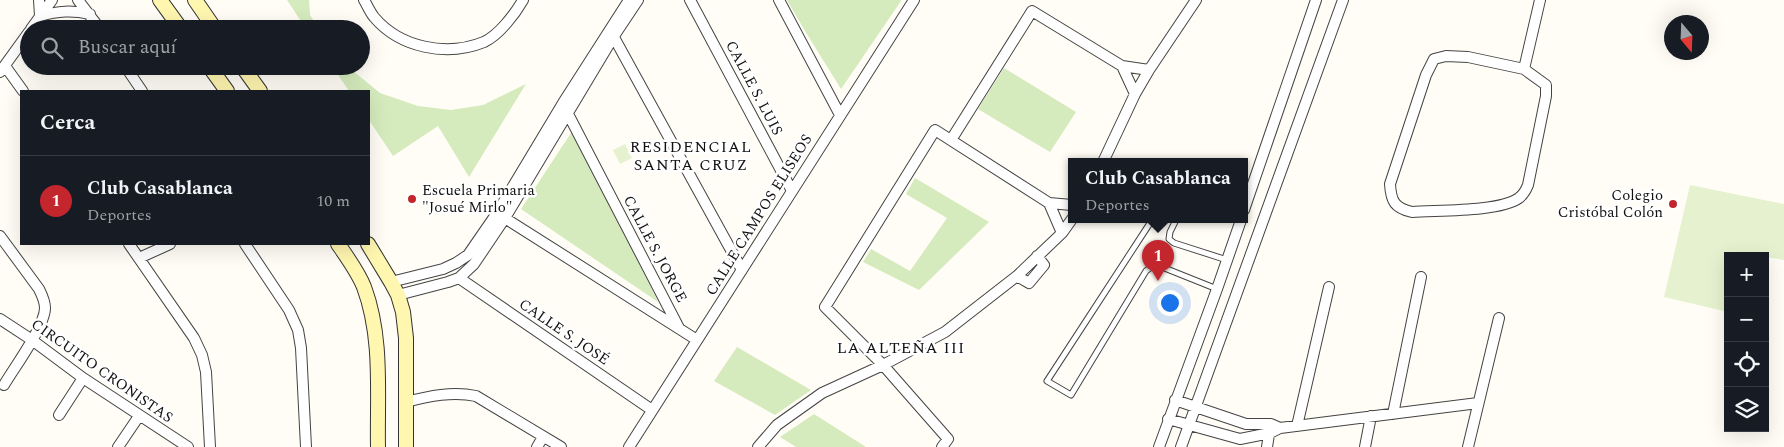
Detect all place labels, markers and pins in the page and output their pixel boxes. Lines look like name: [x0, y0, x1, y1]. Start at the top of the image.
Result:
place label: Escuela Primaria "Josué Mirlo": [422, 179, 535, 219]
place label: Colegio Cristóbal Colón: [1558, 184, 1663, 224]
marker: Escuela Primaria "Josué Mirlo": [406, 193, 418, 205]
marker: Colegio Cristóbal Colón: [1667, 198, 1679, 210]
pin: 1: [1142, 240, 1174, 281]

